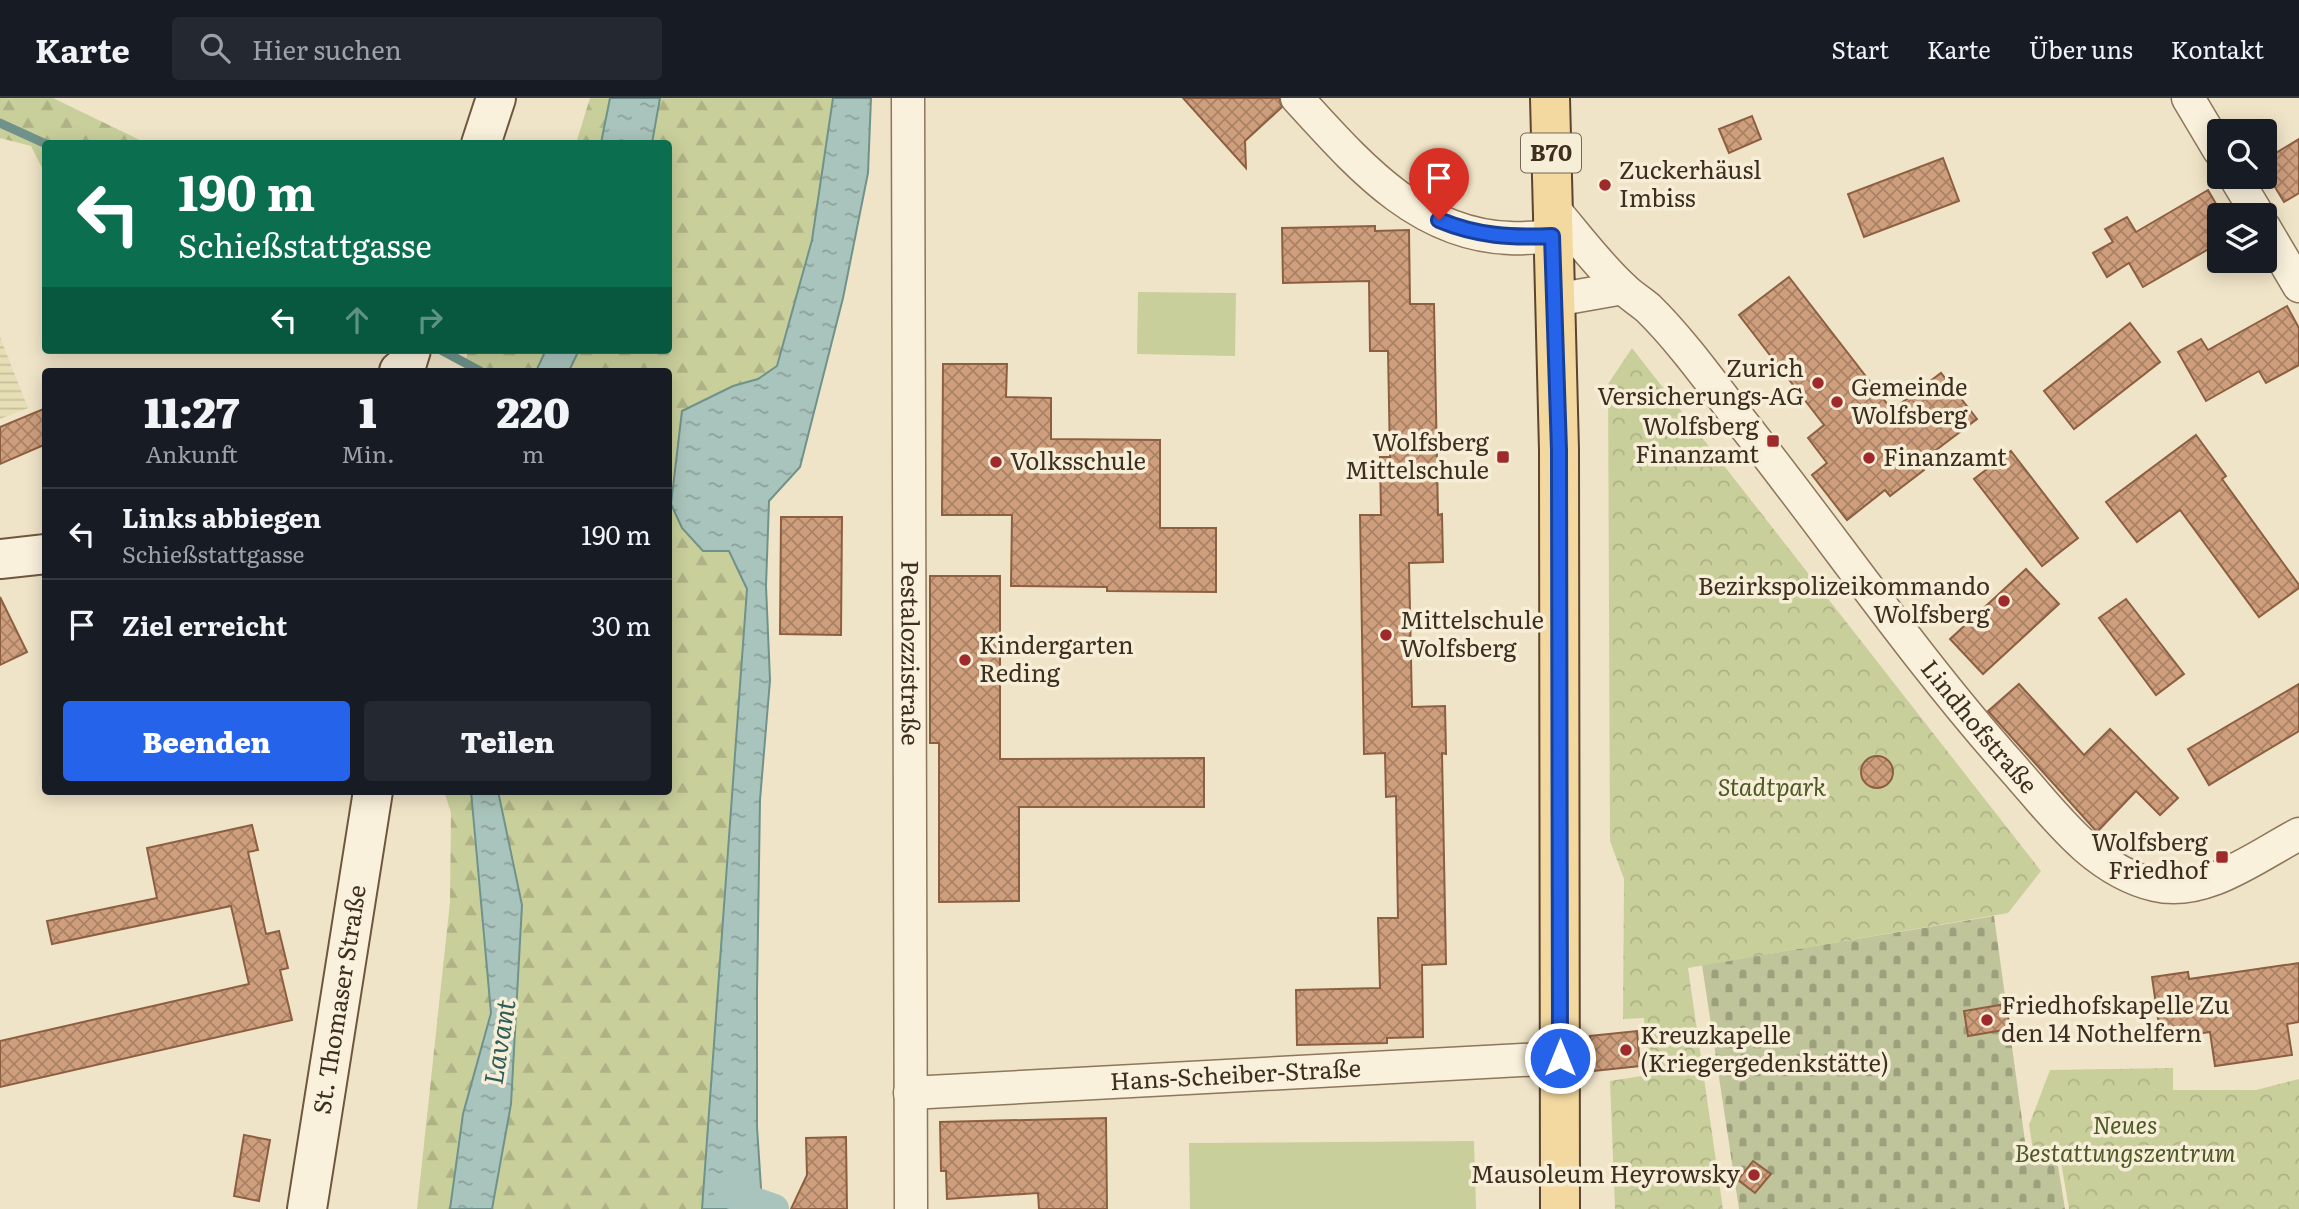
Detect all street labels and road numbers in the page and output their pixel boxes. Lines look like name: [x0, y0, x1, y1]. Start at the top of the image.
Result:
road number: B70: [1521, 134, 1581, 172]
street label: Pestalozzistraße: [894, 560, 930, 746]
street label: Lindhofstraße: [1914, 651, 2047, 800]
street label: St. Thomaser Straße: [302, 882, 373, 1116]
street label: Hans-Scheiber-Straße: [1109, 1049, 1362, 1097]

